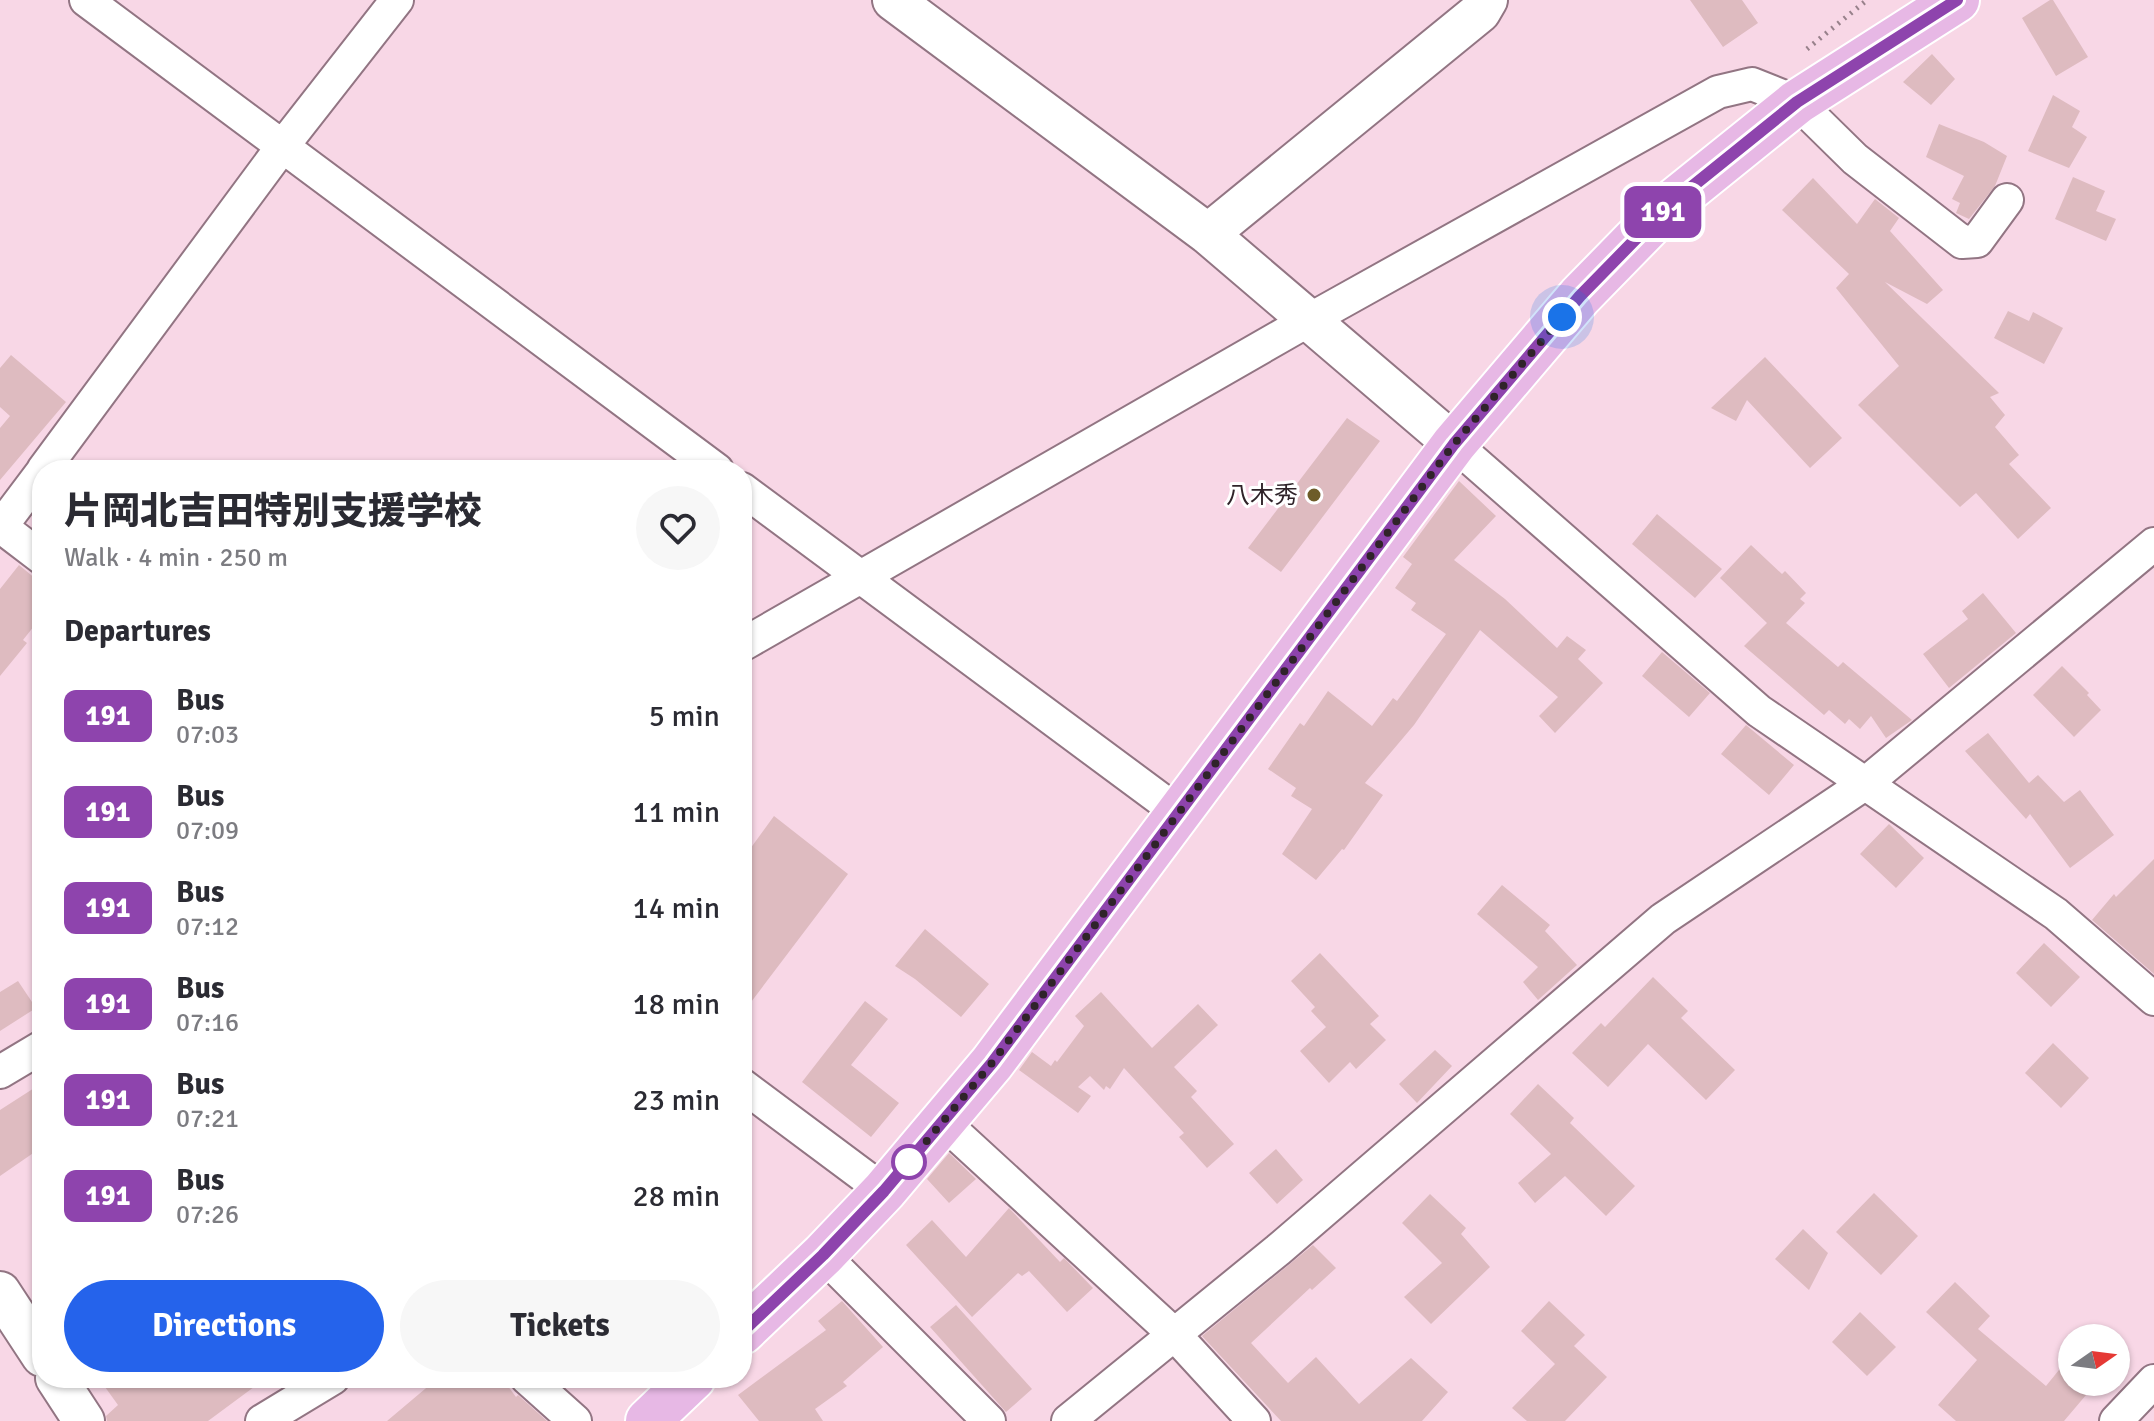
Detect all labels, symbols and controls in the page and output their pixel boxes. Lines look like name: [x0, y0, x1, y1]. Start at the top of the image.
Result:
line badge: 191: [1617, 186, 1709, 238]
text: 191: [1640, 195, 1686, 229]
your location: [1542, 297, 1582, 337]
place label: 八木秀: [1226, 480, 1298, 510]
button: heart: [636, 486, 720, 570]
marker: 八木秀: [1305, 486, 1323, 504]
text: 片岡北吉田特別支援学校: [64, 488, 482, 535]
text: Walk · 4 min · 250 m: [64, 542, 288, 574]
text: Departures: [64, 613, 211, 650]
text: Bus: [176, 682, 224, 719]
text: 5 min: [649, 698, 720, 735]
text: 191: [85, 699, 131, 733]
text: 07:03: [176, 719, 239, 751]
text: Bus: [176, 778, 224, 815]
text: 11 min: [633, 794, 720, 831]
text: 191: [85, 795, 131, 829]
text: 07:09: [176, 815, 239, 847]
text: Bus: [176, 874, 224, 911]
text: 14 min: [633, 890, 720, 927]
text: 191: [85, 891, 131, 925]
text: 07:12: [176, 911, 239, 943]
text: Bus: [176, 970, 224, 1007]
text: 18 min: [633, 986, 720, 1023]
text: 191: [85, 987, 131, 1021]
text: 07:16: [176, 1007, 239, 1039]
text: Bus: [176, 1066, 224, 1103]
text: 23 min: [633, 1082, 720, 1119]
text: 191: [85, 1083, 131, 1117]
text: 07:21: [176, 1103, 239, 1135]
unlabelled marker: [892, 1145, 926, 1179]
text: Bus: [176, 1162, 224, 1199]
text: 28 min: [633, 1178, 720, 1215]
text: 191: [85, 1179, 131, 1213]
text: 07:26: [176, 1199, 239, 1231]
button: Directions: [64, 1280, 384, 1372]
button: Tickets: [400, 1280, 720, 1372]
north arrow: [2058, 1324, 2130, 1396]
map controls: [2058, 1324, 2130, 1396]

